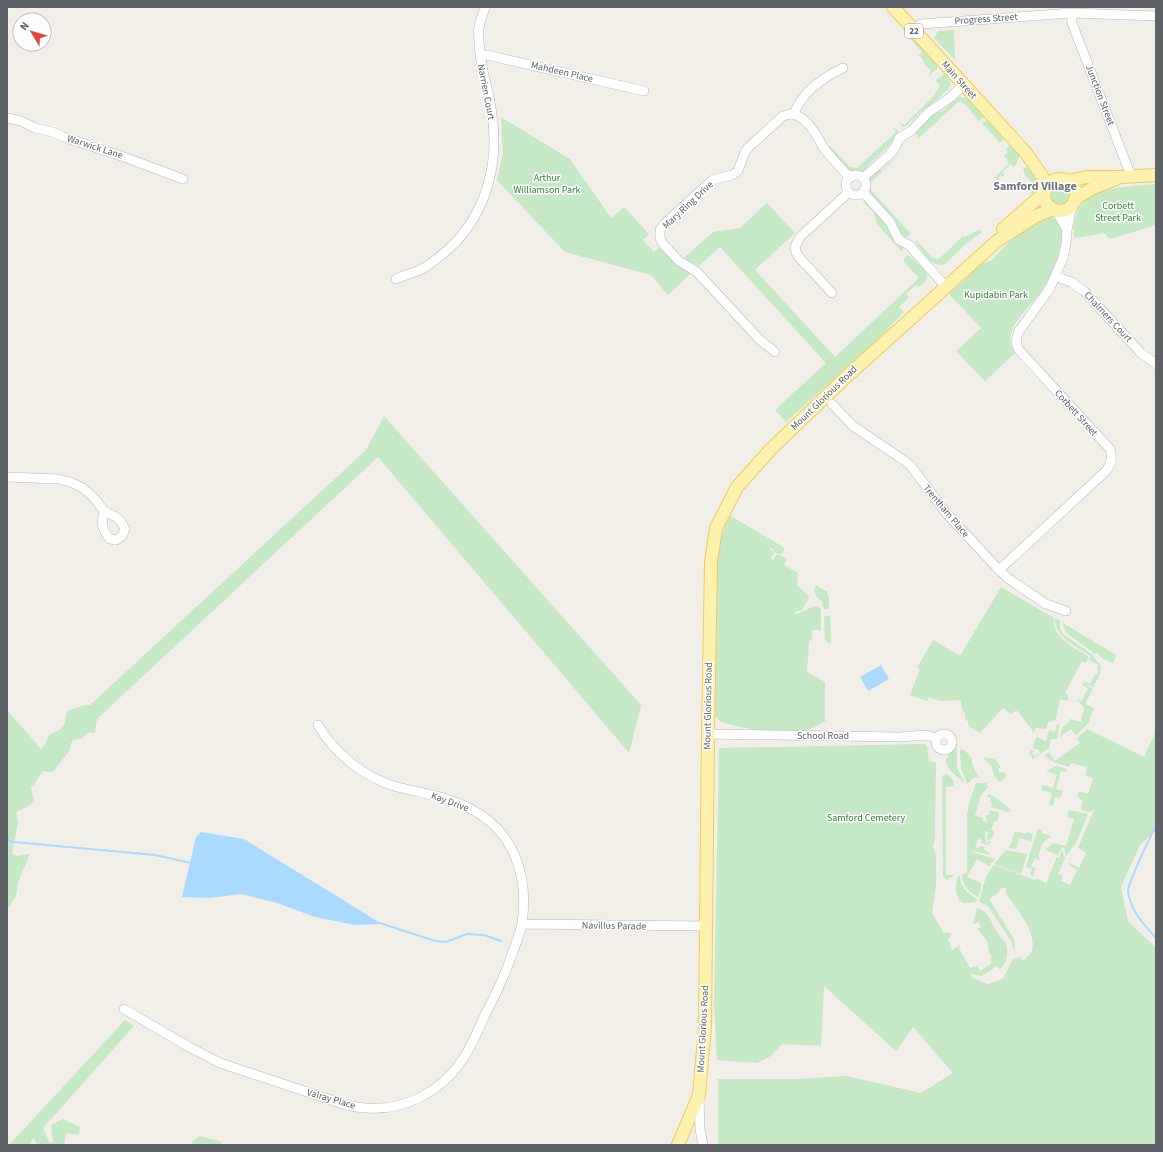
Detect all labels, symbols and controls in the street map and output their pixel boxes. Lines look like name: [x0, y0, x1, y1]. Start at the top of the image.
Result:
street label: Progress Street: [954, 10, 1019, 28]
north arrow: [12, 12, 52, 52]
text: N: [16, 19, 33, 34]
road number: 22: [905, 24, 923, 38]
street label: Mahdeen Place: [530, 58, 594, 86]
street label: Main Street: [938, 58, 980, 103]
street label: Narrien Court: [474, 63, 498, 122]
street label: Junction Street: [1082, 63, 1118, 128]
street label: Warwick Lane: [65, 131, 125, 163]
park label: Arthur Williamson Park: [514, 171, 581, 197]
street label: Mary Ring Drive: [659, 178, 717, 232]
district label: Samford Village: [993, 178, 1077, 195]
park label: Corbett Street Park: [1095, 199, 1141, 225]
park label: Kupidabin Park: [964, 288, 1028, 302]
street label: Chalmers Court: [1081, 288, 1136, 346]
street label: Mount Glorious Road: [788, 363, 860, 433]
street label: Corbett Street: [1051, 387, 1101, 440]
street label: Trentham Place: [920, 481, 972, 541]
street label: Mount Glorious Road: [700, 662, 716, 750]
street label: School Road: [797, 729, 849, 743]
street label: Kay Drive: [429, 789, 471, 815]
park label: Samford Cemetery: [827, 811, 905, 825]
street label: Navillus Parade: [582, 918, 646, 934]
street label: Mount Glorious Road: [694, 985, 712, 1073]
street label: Valray Place: [305, 1085, 357, 1113]

